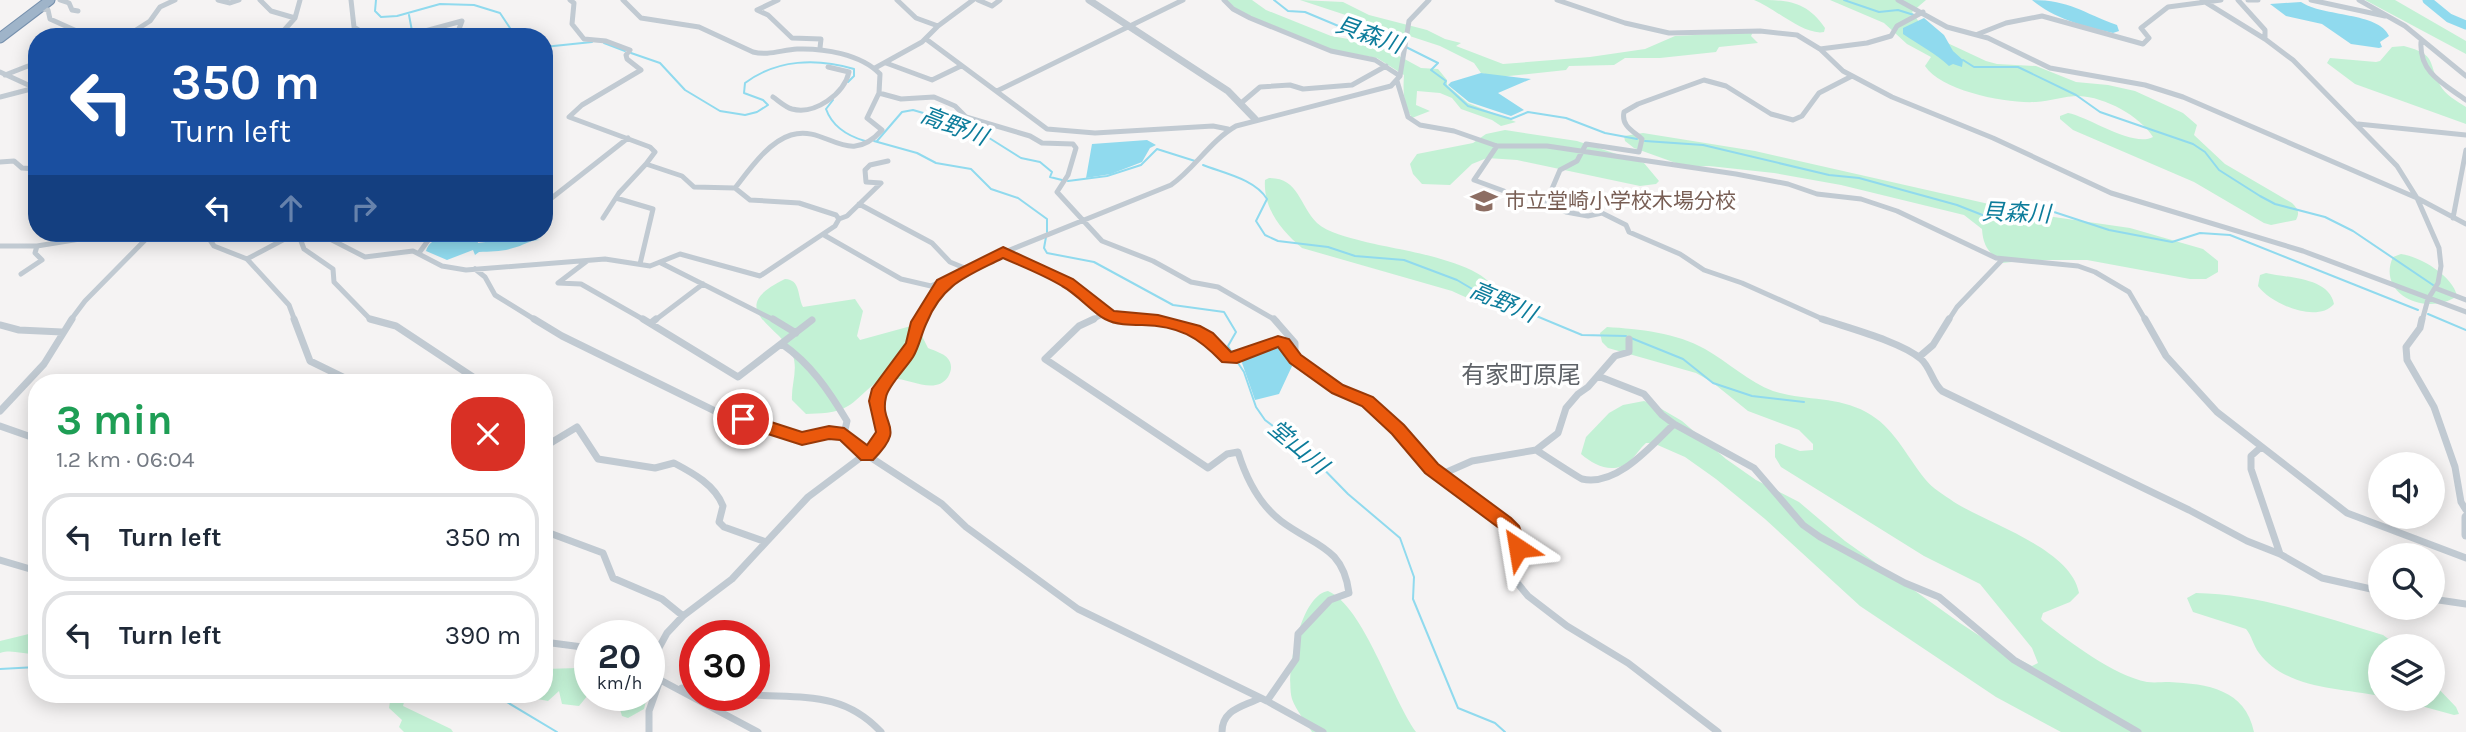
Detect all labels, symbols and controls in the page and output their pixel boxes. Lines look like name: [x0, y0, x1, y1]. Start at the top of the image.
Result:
water label: 貝森川: [1332, 11, 1409, 60]
text: 350 m: [171, 54, 320, 111]
icon: left: [56, 56, 147, 147]
water label: 高野川: [917, 101, 994, 152]
text: Turn left: [171, 113, 291, 150]
school or university icon: 市立堂崎小学校木場分校: [1469, 186, 1499, 216]
icon: left: [199, 189, 237, 227]
icon: ahead: [272, 189, 310, 227]
icon: right: [345, 189, 383, 227]
place label: 市立堂崎小学校木場分校: [1505, 189, 1736, 213]
water label: 貝森川: [1981, 198, 2054, 228]
water label: 高野川: [1466, 276, 1543, 329]
district label: 有家町原尾: [1461, 361, 1581, 389]
pin: [713, 389, 773, 449]
text: 3 min: [56, 395, 173, 445]
button: close: [451, 397, 525, 471]
icon: arrive: [724, 400, 762, 438]
water label: 堂山川: [1263, 414, 1335, 481]
text: 1.2 km · 06:04: [56, 446, 195, 473]
map controls: [2368, 452, 2445, 711]
button: sound: [2368, 452, 2445, 529]
position arrow: [1481, 511, 1555, 585]
icon: left: [60, 518, 98, 556]
text: Turn left: [119, 522, 221, 553]
text: 350 m: [445, 522, 521, 553]
button: search: [2368, 543, 2445, 620]
icon: left: [60, 616, 98, 654]
text: Turn left: [119, 620, 221, 651]
text: 390 m: [445, 620, 521, 651]
speed limit sign: 30: [679, 620, 770, 711]
button: layers: [2368, 634, 2445, 711]
text: 20: [598, 636, 641, 677]
text: km/h: [597, 672, 642, 694]

